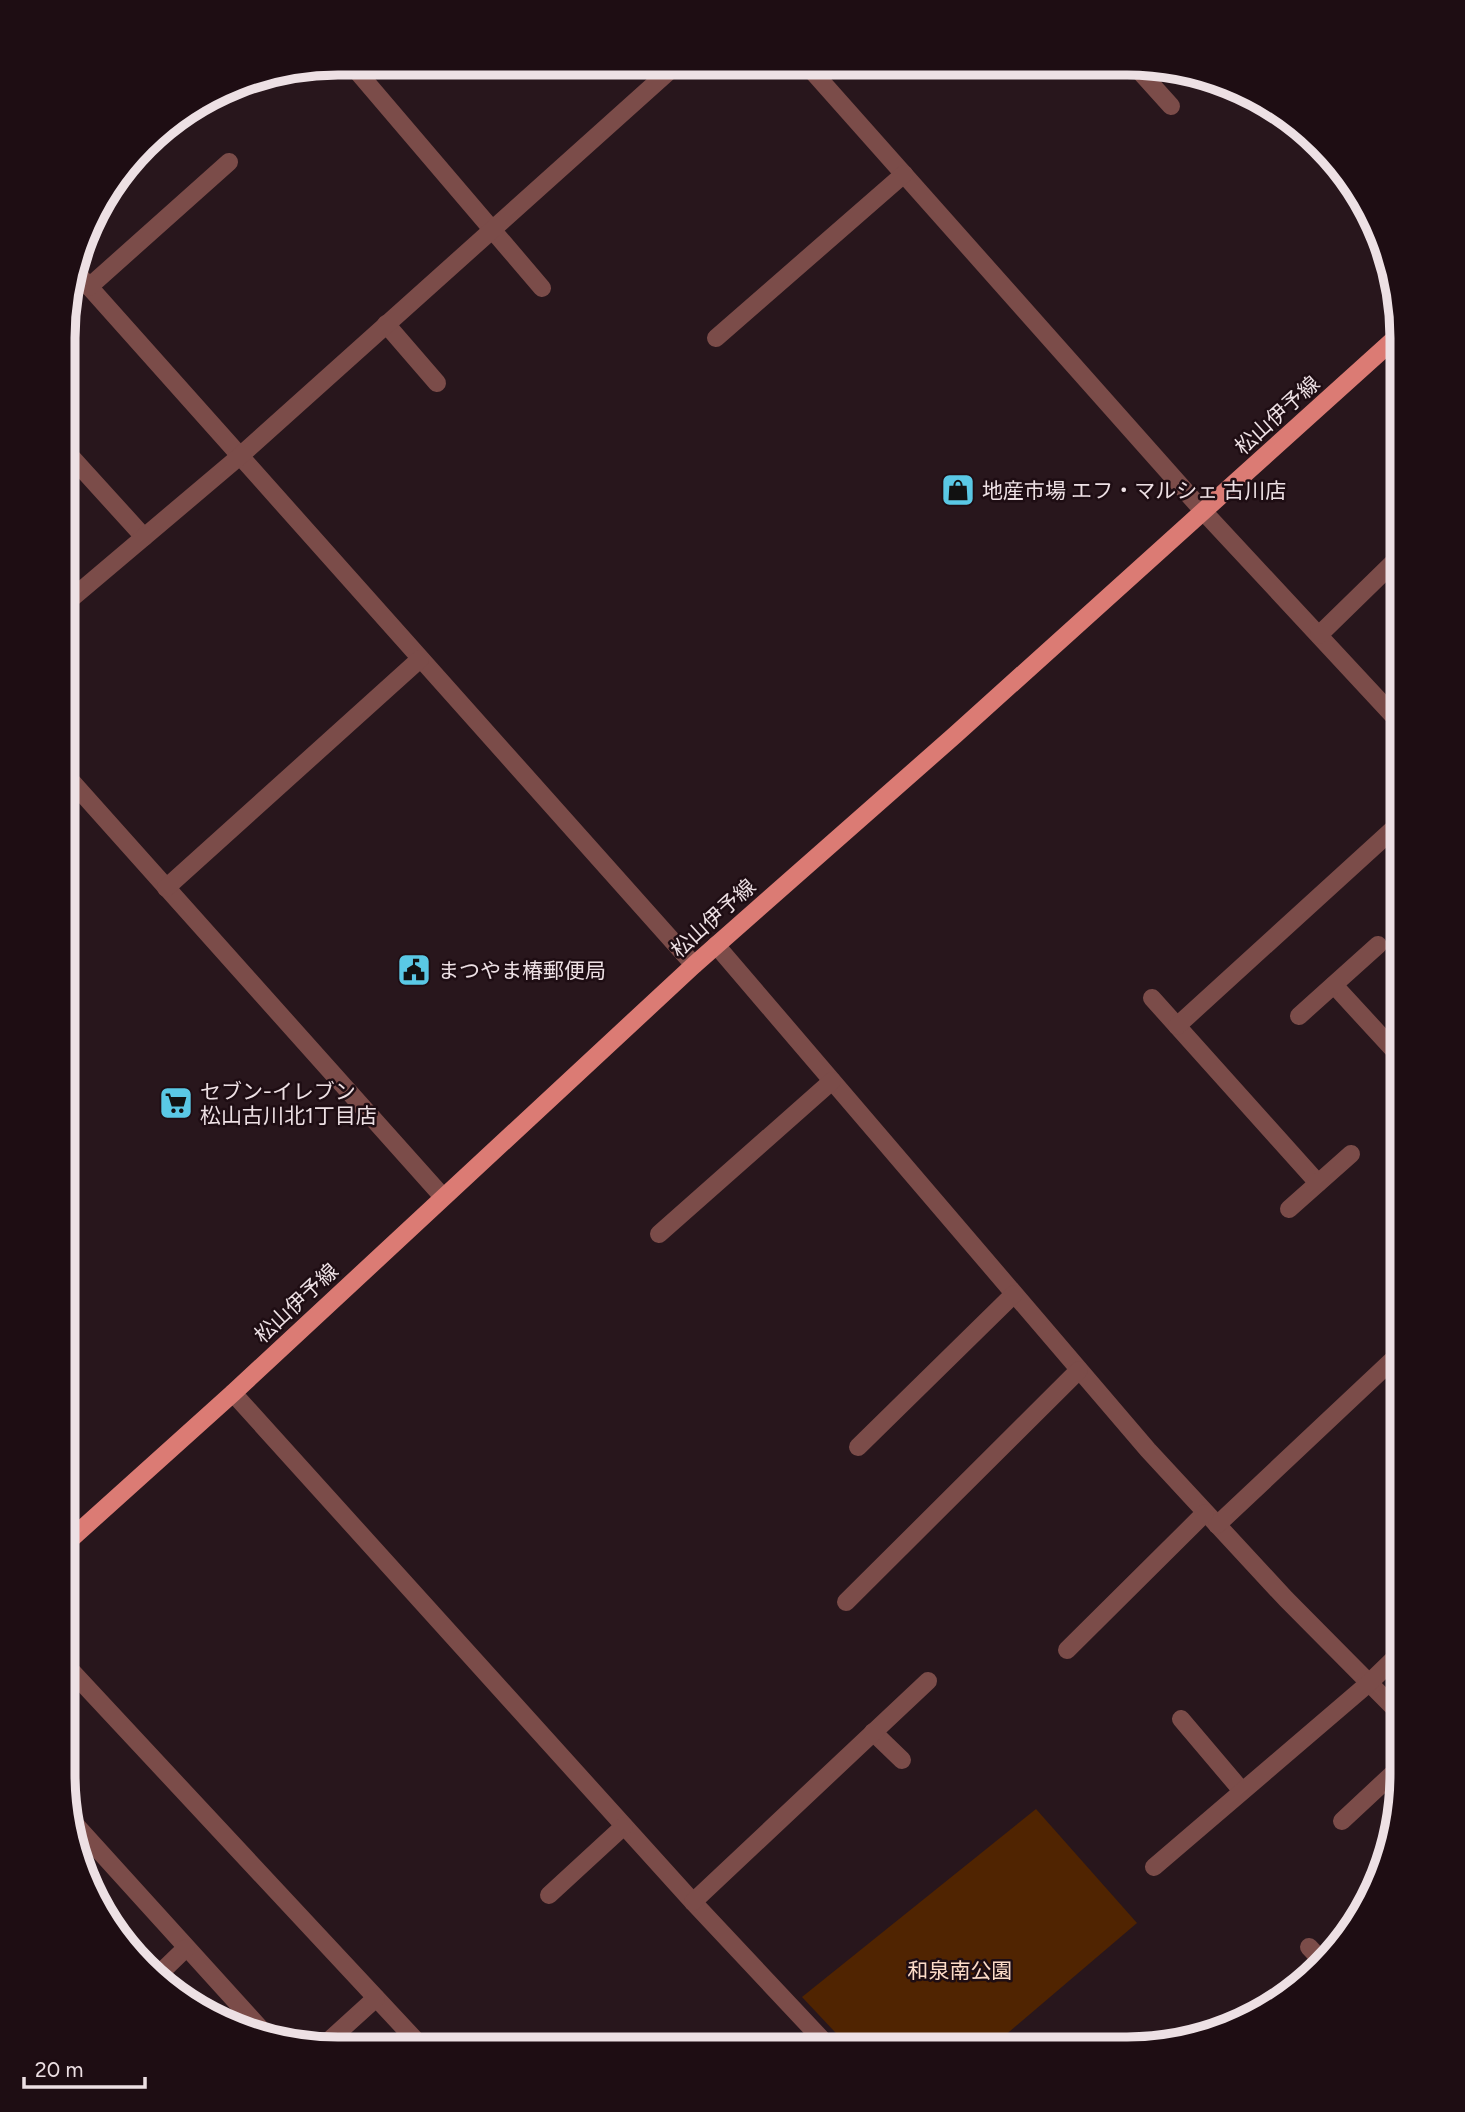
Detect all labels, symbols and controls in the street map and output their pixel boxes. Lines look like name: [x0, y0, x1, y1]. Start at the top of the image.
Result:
street label: 松山伊予線: [1230, 371, 1324, 459]
shop icon: 地産市場 エフ・マルシェ 古川店: [939, 471, 977, 509]
place label: 地産市場 エフ・マルシェ 古川店: [982, 478, 1286, 503]
street label: 松山伊予線: [666, 874, 760, 962]
public building icon: まつやま椿郵便局: [395, 951, 433, 989]
place label: まつやま椿郵便局: [438, 958, 606, 983]
place label: セブン-イレブン 松山古川北1丁目店: [200, 1079, 377, 1128]
supermarket icon: セブン-イレブン 松山古川北1丁目店: [157, 1084, 195, 1122]
street label: 松山伊予線: [249, 1258, 343, 1348]
park label: 和泉南公園: [908, 1958, 1013, 1983]
scale bar: [24, 2046, 145, 2090]
text: 20 m: [35, 2057, 83, 2082]

